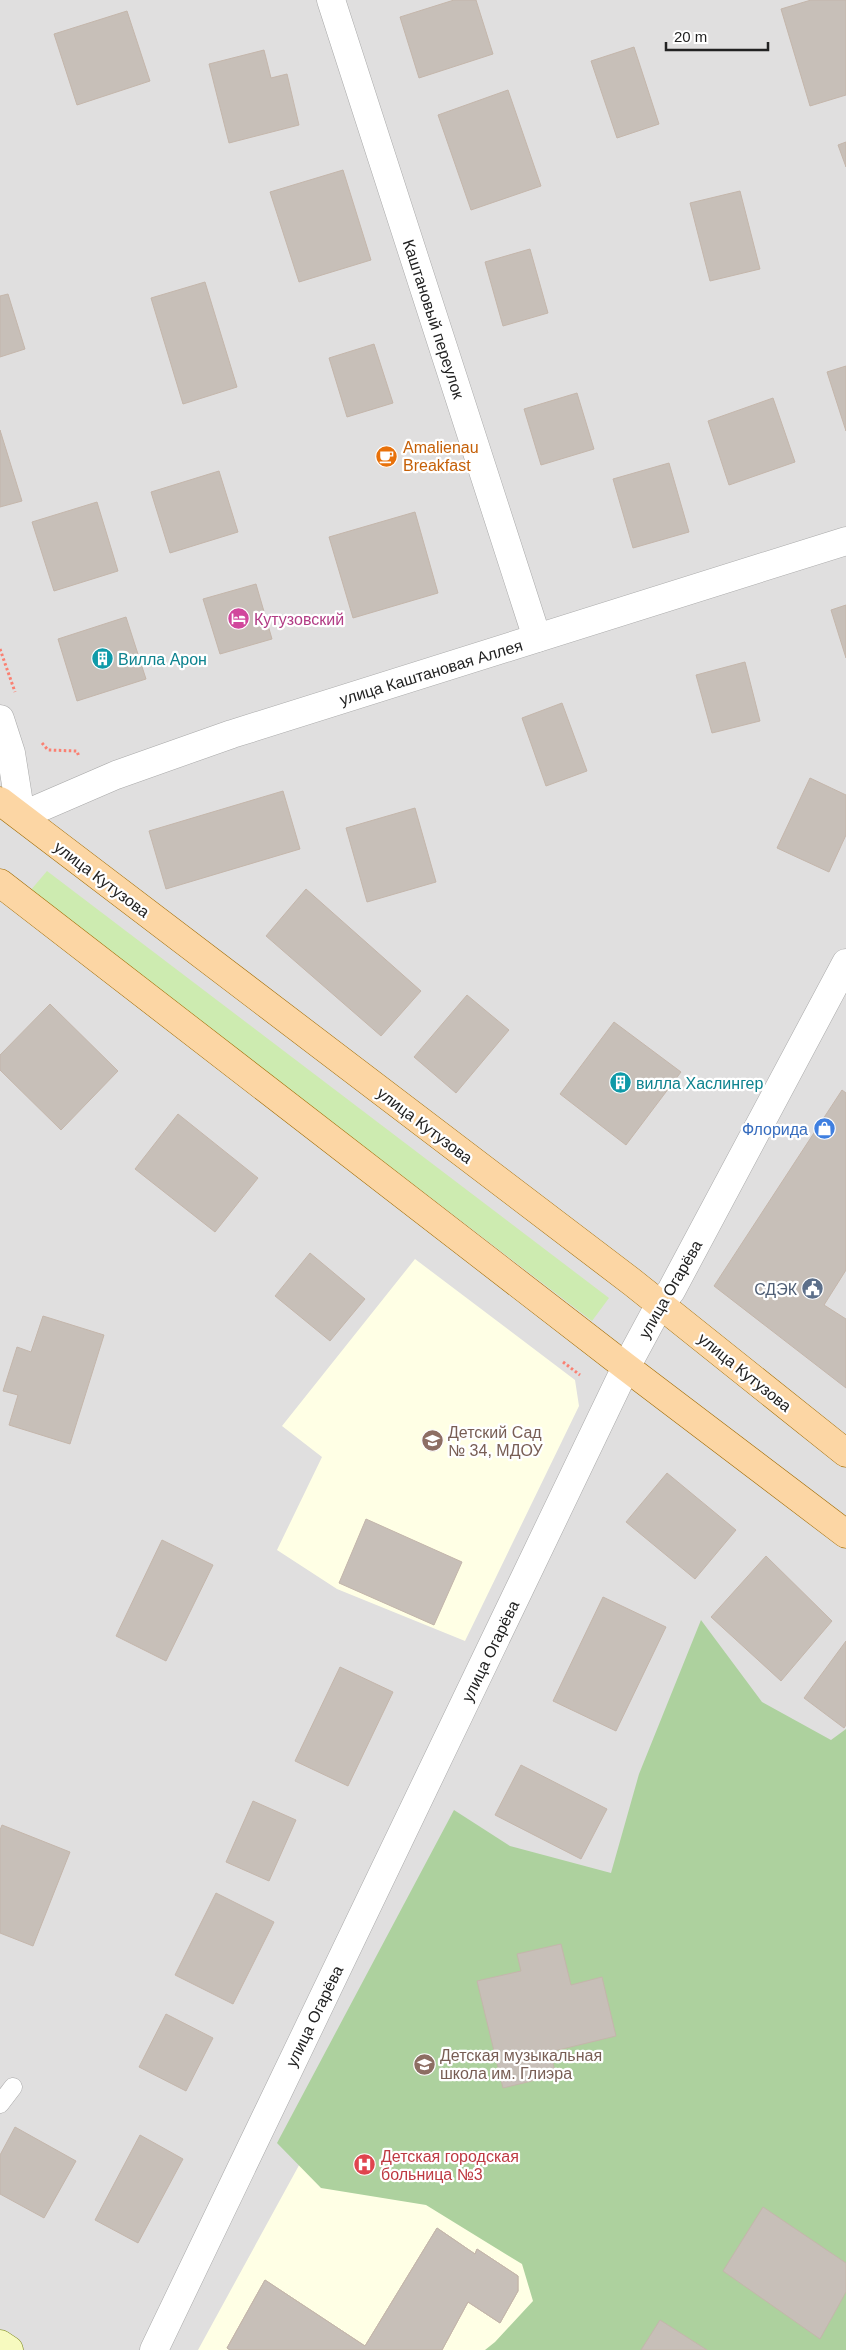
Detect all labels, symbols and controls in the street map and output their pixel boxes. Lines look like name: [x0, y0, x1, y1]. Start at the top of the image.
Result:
scale bar: [666, 20, 768, 52]
text: 20 m: [674, 28, 707, 45]
street label: Каштановый переулок: [400, 237, 468, 402]
place label: Amalienau Breakfast: [403, 439, 479, 474]
cafe icon: Amalienau Breakfast: [375, 444, 399, 468]
hotel icon: Кутузовский: [226, 607, 250, 631]
place label: Кутузовский: [254, 611, 344, 628]
street label: улица Каштановая Аллея: [338, 637, 525, 708]
building icon: Вилла Арон: [90, 647, 114, 671]
place label: Вилла Арон: [118, 651, 207, 668]
street label: улица Кутузова: [51, 838, 153, 921]
building icon: вилла Хаслингер: [608, 1071, 632, 1095]
place label: вилла Хаслингер: [636, 1075, 764, 1092]
street label: улица Кутузова: [374, 1084, 476, 1167]
shop icon: Флорида: [812, 1117, 836, 1141]
place label: Флорида: [742, 1121, 808, 1138]
street label: улица Огарёва: [636, 1237, 705, 1341]
public building icon: СДЭК: [801, 1277, 825, 1301]
place label: СДЭК: [754, 1281, 798, 1298]
street label: улица Кутузова: [695, 1330, 795, 1415]
place label: Детский Сад № 34, МДОУ: [448, 1424, 544, 1459]
school or university icon: Детский Сад № 34, МДОУ: [420, 1429, 444, 1453]
street label: улица Огарёва: [459, 1598, 522, 1705]
street label: улица Огарёва: [283, 1963, 346, 2070]
place label: Детская музыкальная школа им. Глиэра: [440, 2047, 602, 2082]
school or university icon: Детская музыкальная школа им. Глиэра: [412, 2052, 436, 2076]
place label: Детская городская больница №3: [381, 2148, 519, 2183]
hospital icon: Детская городская больница №3: [353, 2153, 377, 2177]

